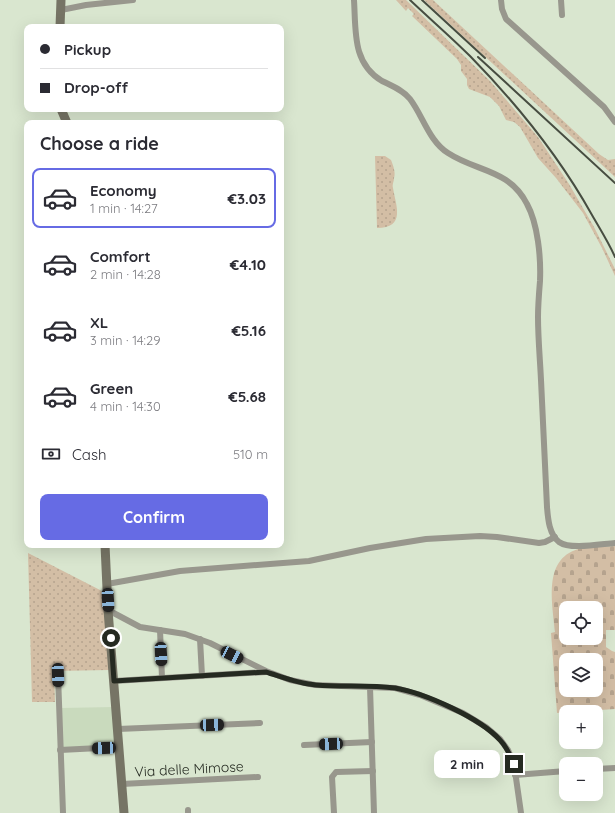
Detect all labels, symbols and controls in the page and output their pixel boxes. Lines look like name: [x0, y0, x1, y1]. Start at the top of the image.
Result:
text: Pickup: [64, 40, 111, 59]
text: Drop-off: [64, 78, 128, 97]
text: Choose a ride: [40, 132, 159, 155]
icon: car: [42, 180, 78, 216]
text: Economy: [90, 181, 157, 200]
text: €3.03: [228, 189, 266, 208]
text: 1 min · 14:27: [90, 200, 158, 216]
icon: car: [42, 246, 78, 282]
text: Comfort: [90, 247, 151, 266]
text: €4.10: [230, 255, 266, 274]
text: 2 min · 14:28: [90, 266, 161, 282]
icon: car: [42, 312, 78, 348]
text: XL: [90, 313, 108, 332]
text: €5.16: [231, 321, 266, 340]
text: 3 min · 14:29: [90, 332, 161, 348]
icon: car: [42, 378, 78, 414]
text: Green: [90, 379, 133, 398]
text: €5.68: [228, 387, 266, 406]
text: 4 min · 14:30: [90, 398, 161, 414]
icon: cash: [40, 443, 62, 465]
text: Cash: [72, 445, 106, 464]
text: 510 m: [233, 446, 268, 462]
button: Confirm: [40, 494, 268, 540]
car: [101, 588, 115, 612]
map controls: [559, 601, 603, 801]
button: locate: [559, 601, 603, 645]
route start: [102, 629, 120, 647]
car: [154, 642, 168, 666]
car: [219, 644, 245, 666]
button: layers: [559, 653, 603, 697]
car: [52, 663, 64, 687]
button: +: [559, 705, 603, 749]
car: [200, 719, 224, 731]
car: [319, 737, 343, 751]
car: [92, 742, 116, 754]
callout: 2 min: [434, 750, 500, 778]
route end: [505, 755, 523, 773]
text: 2 min: [450, 756, 484, 772]
street label: Via delle Mimose: [134, 757, 244, 781]
button: −: [559, 757, 603, 801]

